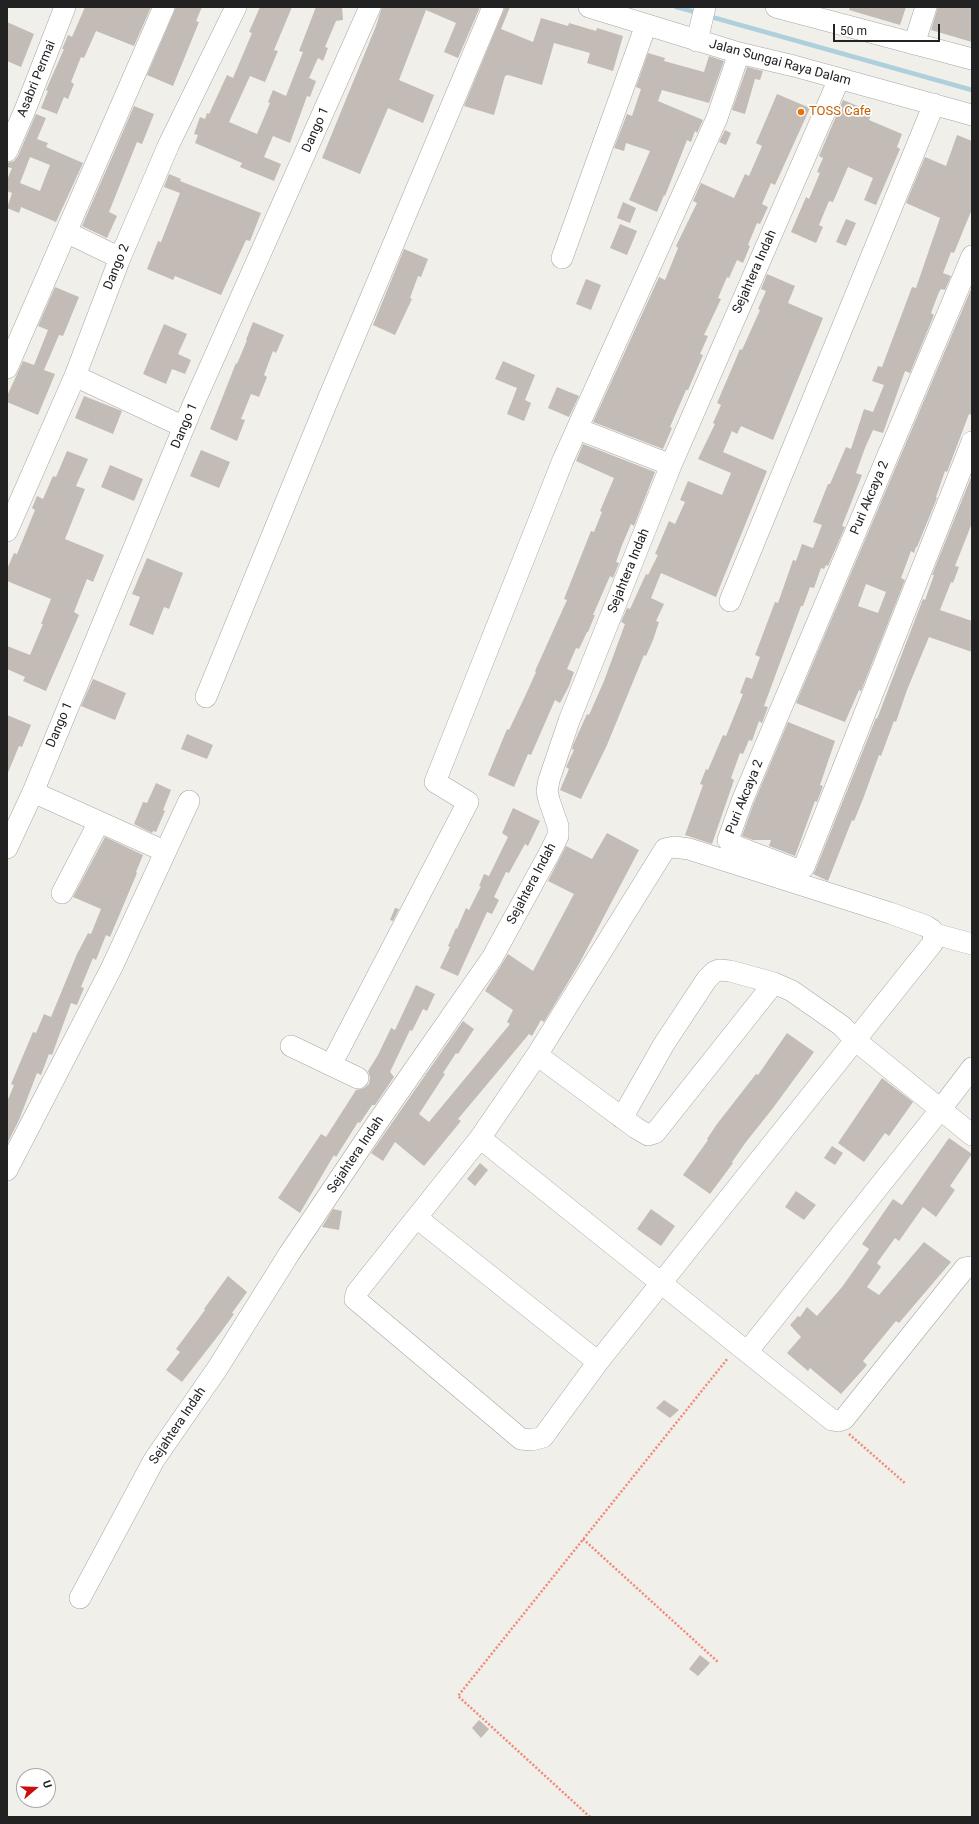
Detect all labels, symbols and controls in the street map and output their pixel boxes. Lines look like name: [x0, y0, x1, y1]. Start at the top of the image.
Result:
scale bar: [835, 16, 942, 42]
text: 50 m: [840, 24, 867, 38]
street label: Jalan Sungai Raya Dalam: [707, 37, 853, 89]
street label: Asabri Permai: [15, 38, 59, 120]
place label: TOSS Cafe: [809, 104, 871, 120]
street label: Dango 1: [299, 105, 333, 155]
marker: TOSS Cafe: [796, 107, 806, 117]
street label: Sejahtera Indah: [730, 228, 780, 316]
street label: Dango 2: [101, 242, 133, 292]
street label: Dango 1: [168, 401, 202, 451]
street label: Puri Akcaya 2: [847, 459, 893, 537]
street label: Sejahtera Indah: [605, 526, 653, 616]
street label: Dango 1: [43, 700, 77, 750]
street label: Puri Akcaya 2: [723, 758, 767, 836]
street label: Sejahtera Indah: [504, 841, 560, 927]
street label: Sejahtera Indah: [324, 1113, 388, 1197]
street label: Sejahtera Indah: [146, 1384, 210, 1468]
north arrow: [16, 1768, 56, 1808]
text: U: [40, 1779, 54, 1790]

